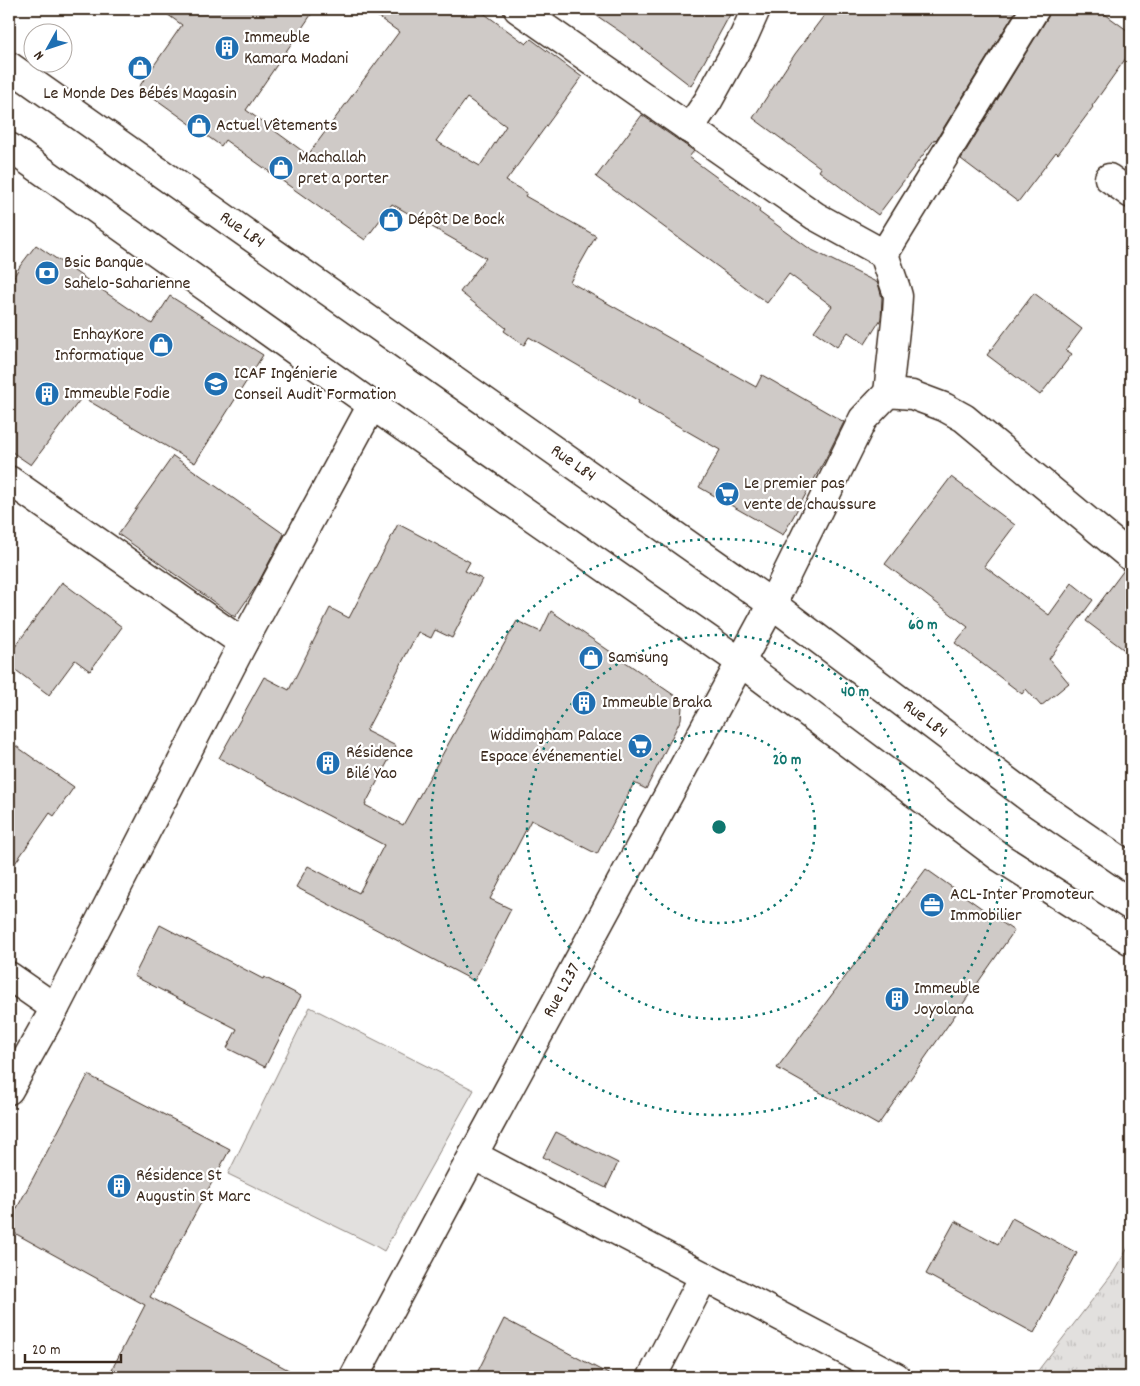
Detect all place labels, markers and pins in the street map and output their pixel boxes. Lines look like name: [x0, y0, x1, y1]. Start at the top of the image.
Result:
place label: Immeuble Kamara Madani: [244, 26, 348, 72]
building icon: Immeuble Kamara Madani: [214, 35, 240, 61]
shop icon: Le Monde Des Bébés Magasin: [127, 55, 153, 81]
place label: Le Monde Des Bébés Magasin: [43, 82, 237, 107]
shop icon: Actuel Vêtements: [186, 113, 212, 139]
place label: Actuel Vêtements: [216, 114, 338, 139]
place label: Machallah pret a porter: [298, 146, 389, 192]
shop icon: Machallah pret a porter: [268, 155, 294, 181]
shop icon: Dépôt De Bock: [378, 207, 404, 233]
place label: Dépôt De Bock: [408, 208, 505, 233]
place label: Bsic Banque Sahelo-Saharienne: [64, 251, 191, 297]
bank icon: Bsic Banque Sahelo-Saharienne: [34, 260, 60, 286]
place label: EnhayKore Informatique: [55, 323, 144, 369]
shop icon: EnhayKore Informatique: [148, 332, 174, 358]
place label: ICAF Ingénierie Conseil Audit Formation: [234, 362, 396, 408]
school or university icon: ICAF Ingénierie Conseil Audit Formation: [203, 371, 229, 397]
building icon: Immeuble Fodie: [34, 381, 60, 407]
place label: Immeuble Fodie: [64, 382, 170, 407]
place label: Le premier pas vente de chaussure: [744, 472, 876, 518]
supermarket icon: Le premier pas vente de chaussure: [714, 481, 740, 507]
shop icon: Samsung: [578, 645, 604, 671]
place label: Samsung: [608, 646, 668, 671]
building icon: Immeuble Braka: [571, 690, 597, 716]
place label: Immeuble Braka: [602, 691, 712, 716]
place label: Widdimgham Palace Espace événementiel: [480, 724, 623, 770]
supermarket icon: Widdimgham Palace Espace événementiel: [627, 733, 653, 759]
place label: Résidence Bilé Yao: [346, 741, 413, 787]
building icon: Résidence Bilé Yao: [315, 750, 341, 776]
centre of rings: [710, 818, 728, 836]
place label: ACL-Inter Promoteur Immobilier: [950, 883, 1094, 929]
office icon: ACL-Inter Promoteur Immobilier: [919, 892, 945, 918]
place label: Immeuble Joyolana: [914, 977, 980, 1023]
building icon: Immeuble Joyolana: [884, 986, 910, 1012]
place label: Résidence St Augustin St Marc: [136, 1164, 251, 1210]
building icon: Résidence St Augustin St Marc: [106, 1173, 132, 1199]

